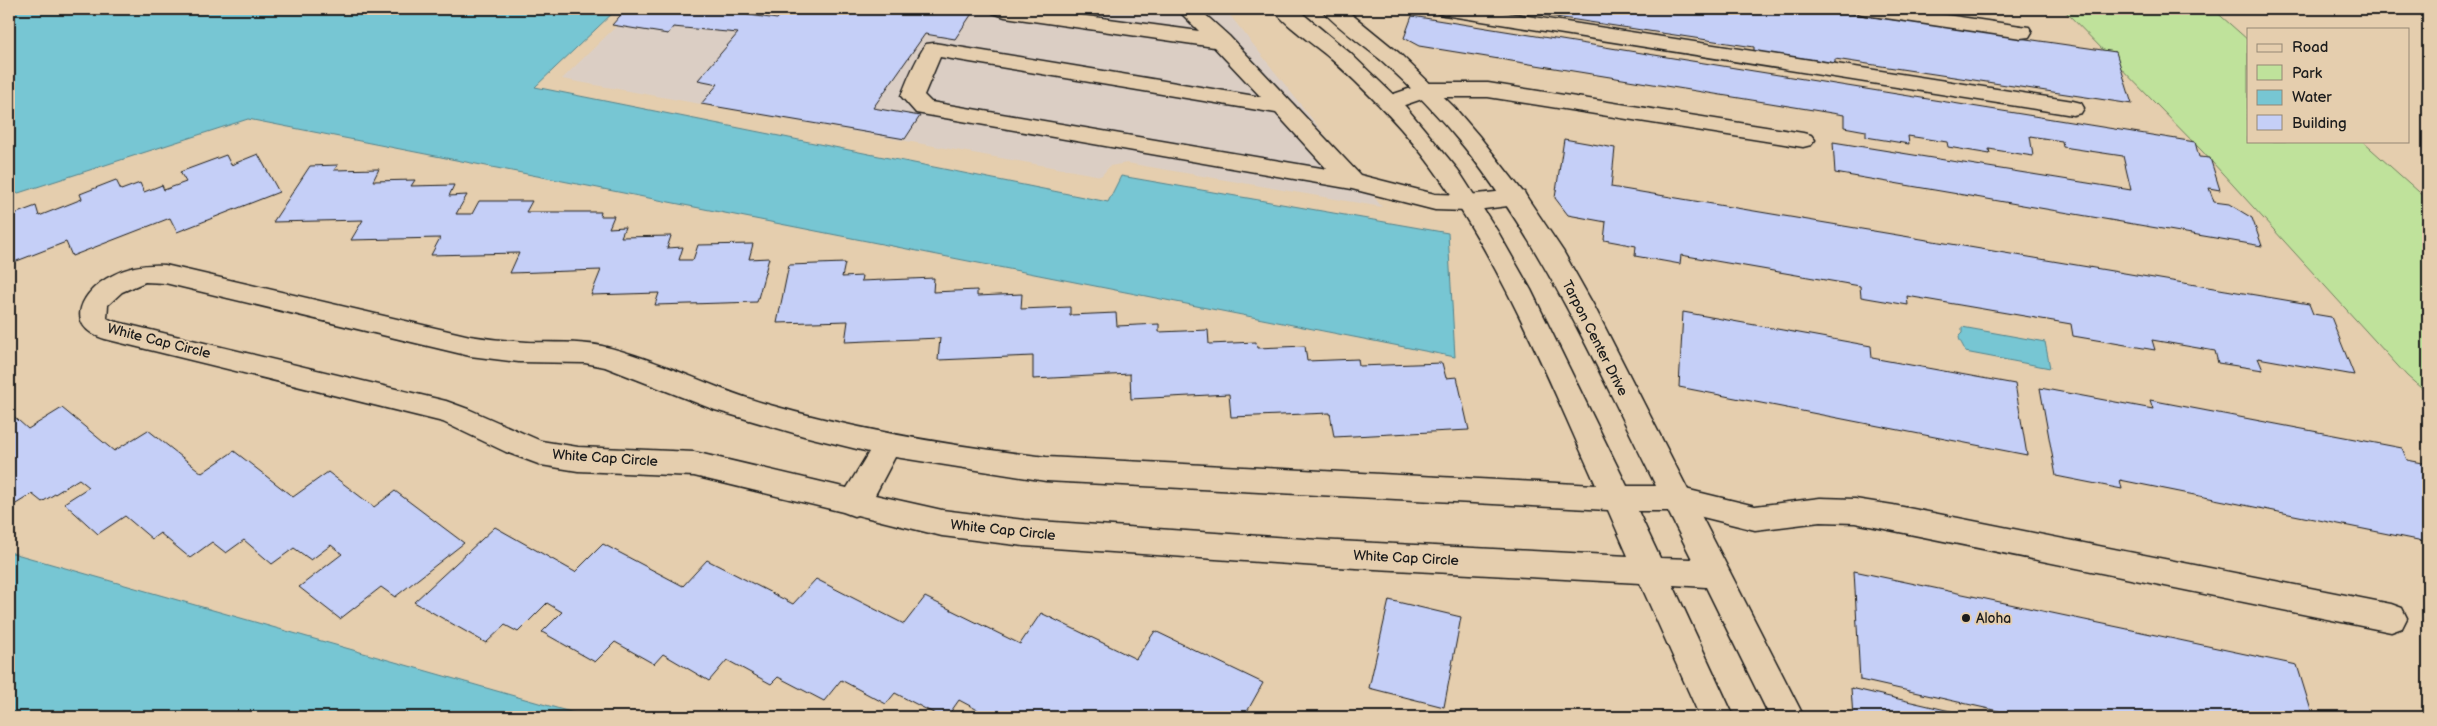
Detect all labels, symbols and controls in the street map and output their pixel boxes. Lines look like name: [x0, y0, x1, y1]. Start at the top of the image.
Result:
legend: [2247, 28, 2410, 142]
text: Road: [2292, 38, 2328, 57]
text: Park: [2292, 64, 2323, 83]
text: Water: [2292, 88, 2332, 107]
text: Building: [2292, 114, 2347, 133]
street label: Tarpon Center Drive: [1558, 277, 1632, 399]
street label: White Cap Circle: [106, 320, 212, 362]
street label: White Cap Circle: [552, 446, 658, 470]
street label: White Cap Circle: [950, 516, 1056, 544]
street label: White Cap Circle: [1353, 547, 1459, 569]
place label: Aloha: [1976, 610, 2011, 627]
marker: Aloha: [1960, 612, 1972, 624]

